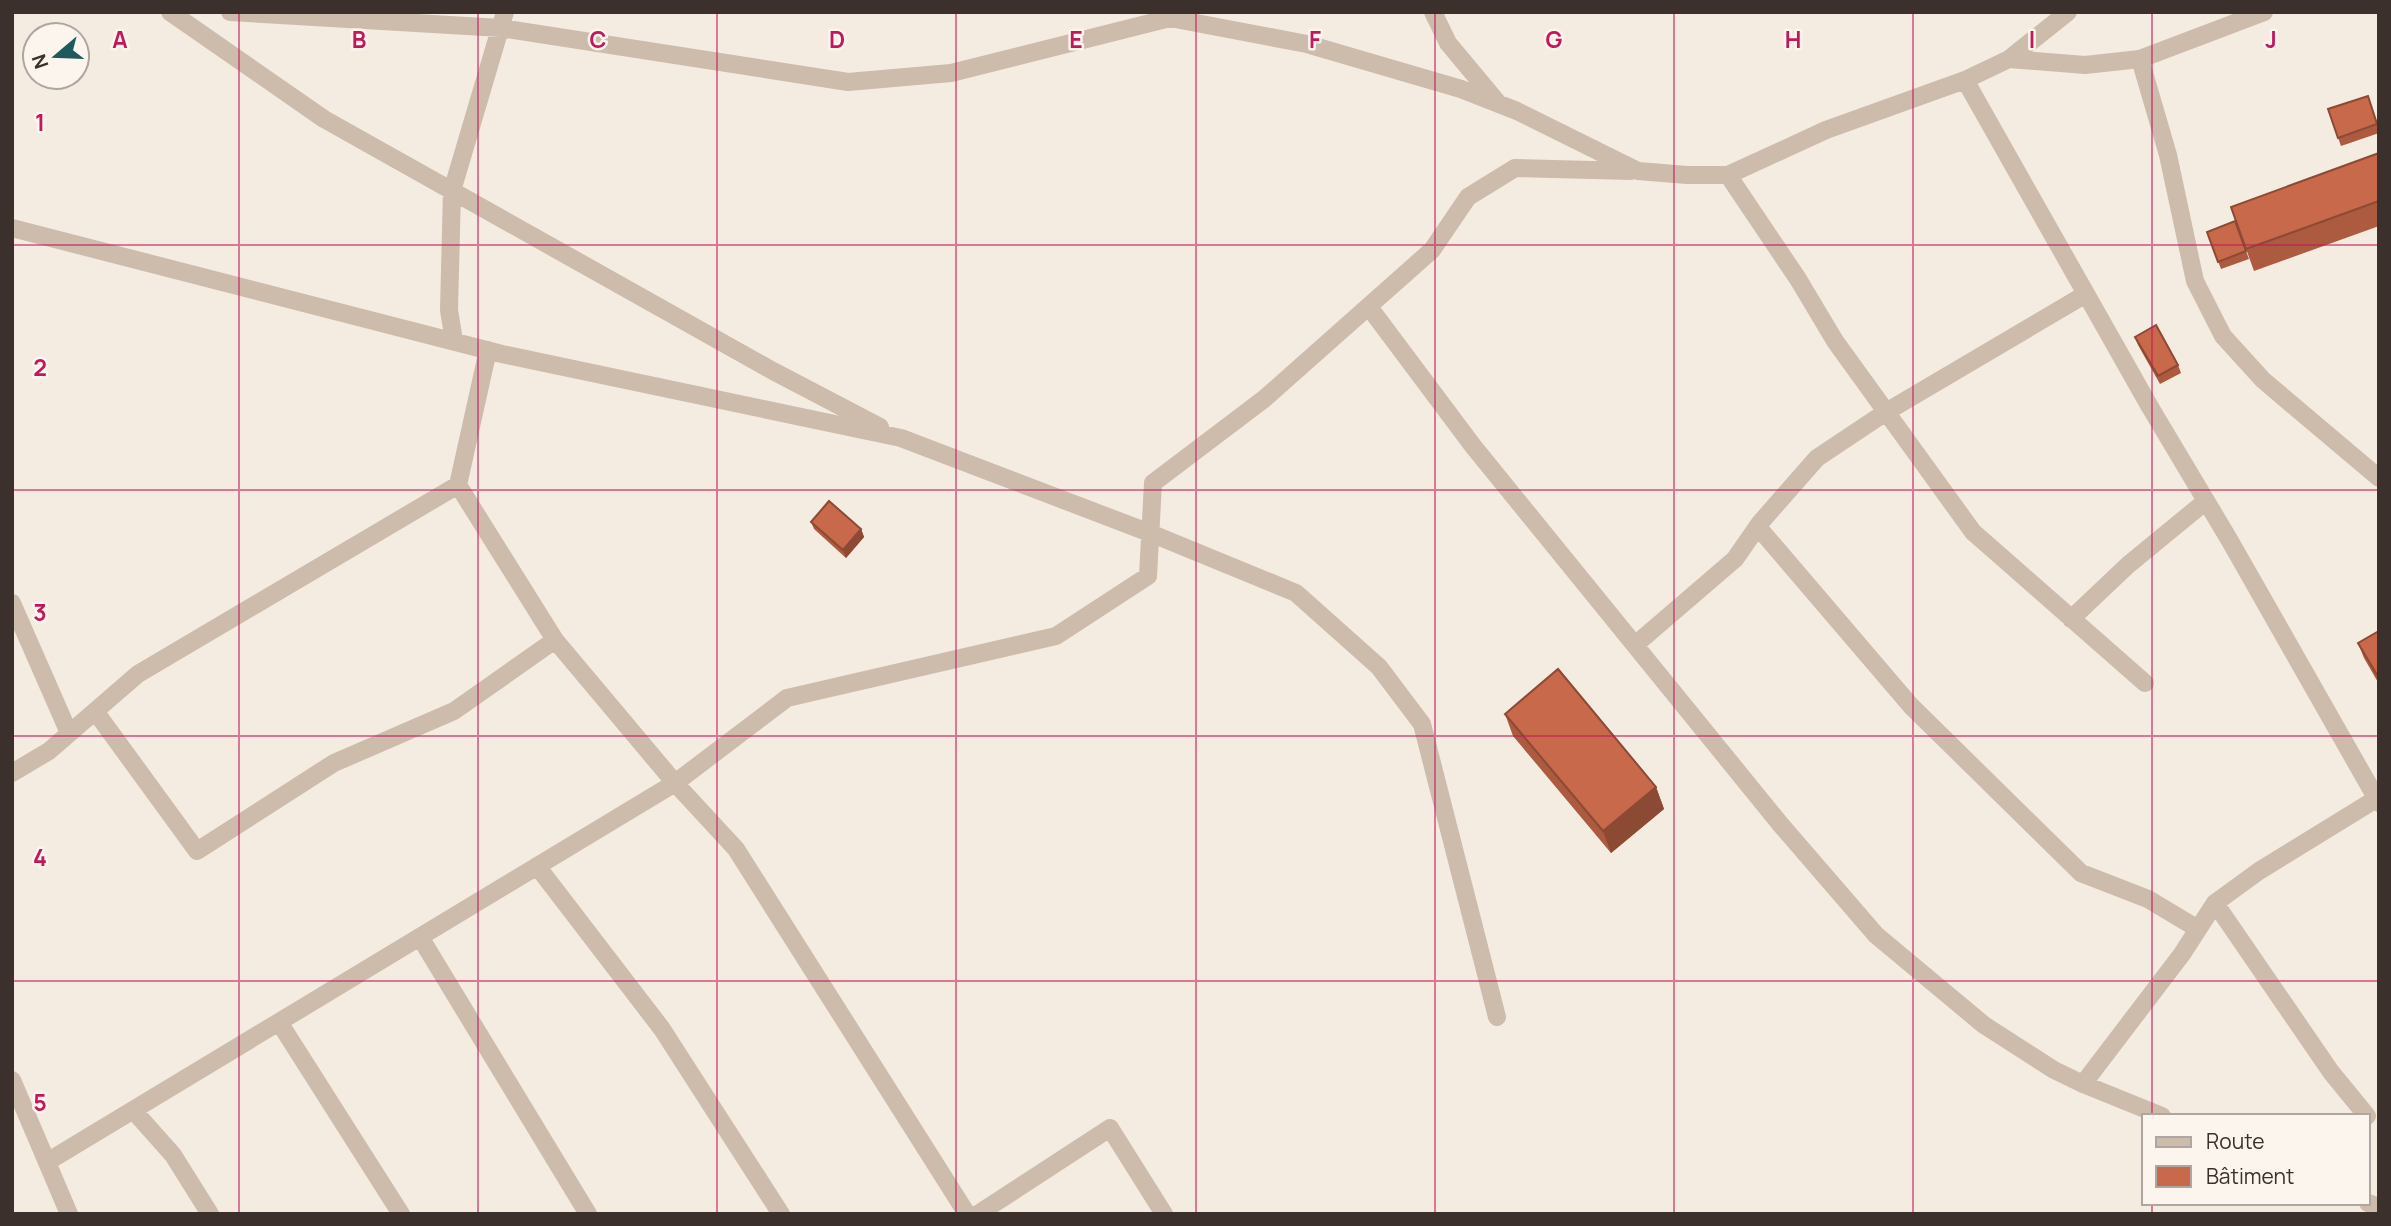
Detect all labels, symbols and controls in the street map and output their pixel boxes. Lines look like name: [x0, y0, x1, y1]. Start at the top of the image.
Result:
north arrow: [21, 21, 91, 91]
text: A: [112, 23, 128, 55]
text: B: [352, 23, 366, 55]
text: C: [590, 23, 607, 55]
text: D: [829, 23, 845, 55]
text: E: [1069, 23, 1083, 55]
text: F: [1309, 23, 1321, 55]
text: G: [1546, 23, 1563, 55]
text: H: [1785, 23, 1801, 55]
text: I: [2029, 23, 2035, 55]
text: J: [2265, 23, 2277, 55]
text: N: [25, 51, 54, 72]
text: 1: [35, 106, 45, 138]
text: 2: [33, 351, 47, 383]
text: 3: [33, 596, 47, 628]
text: 4: [33, 841, 47, 873]
text: 5: [33, 1086, 47, 1118]
legend: [2142, 1114, 2370, 1205]
text: Route: [2206, 1127, 2264, 1155]
text: Bâtiment: [2206, 1162, 2294, 1190]

